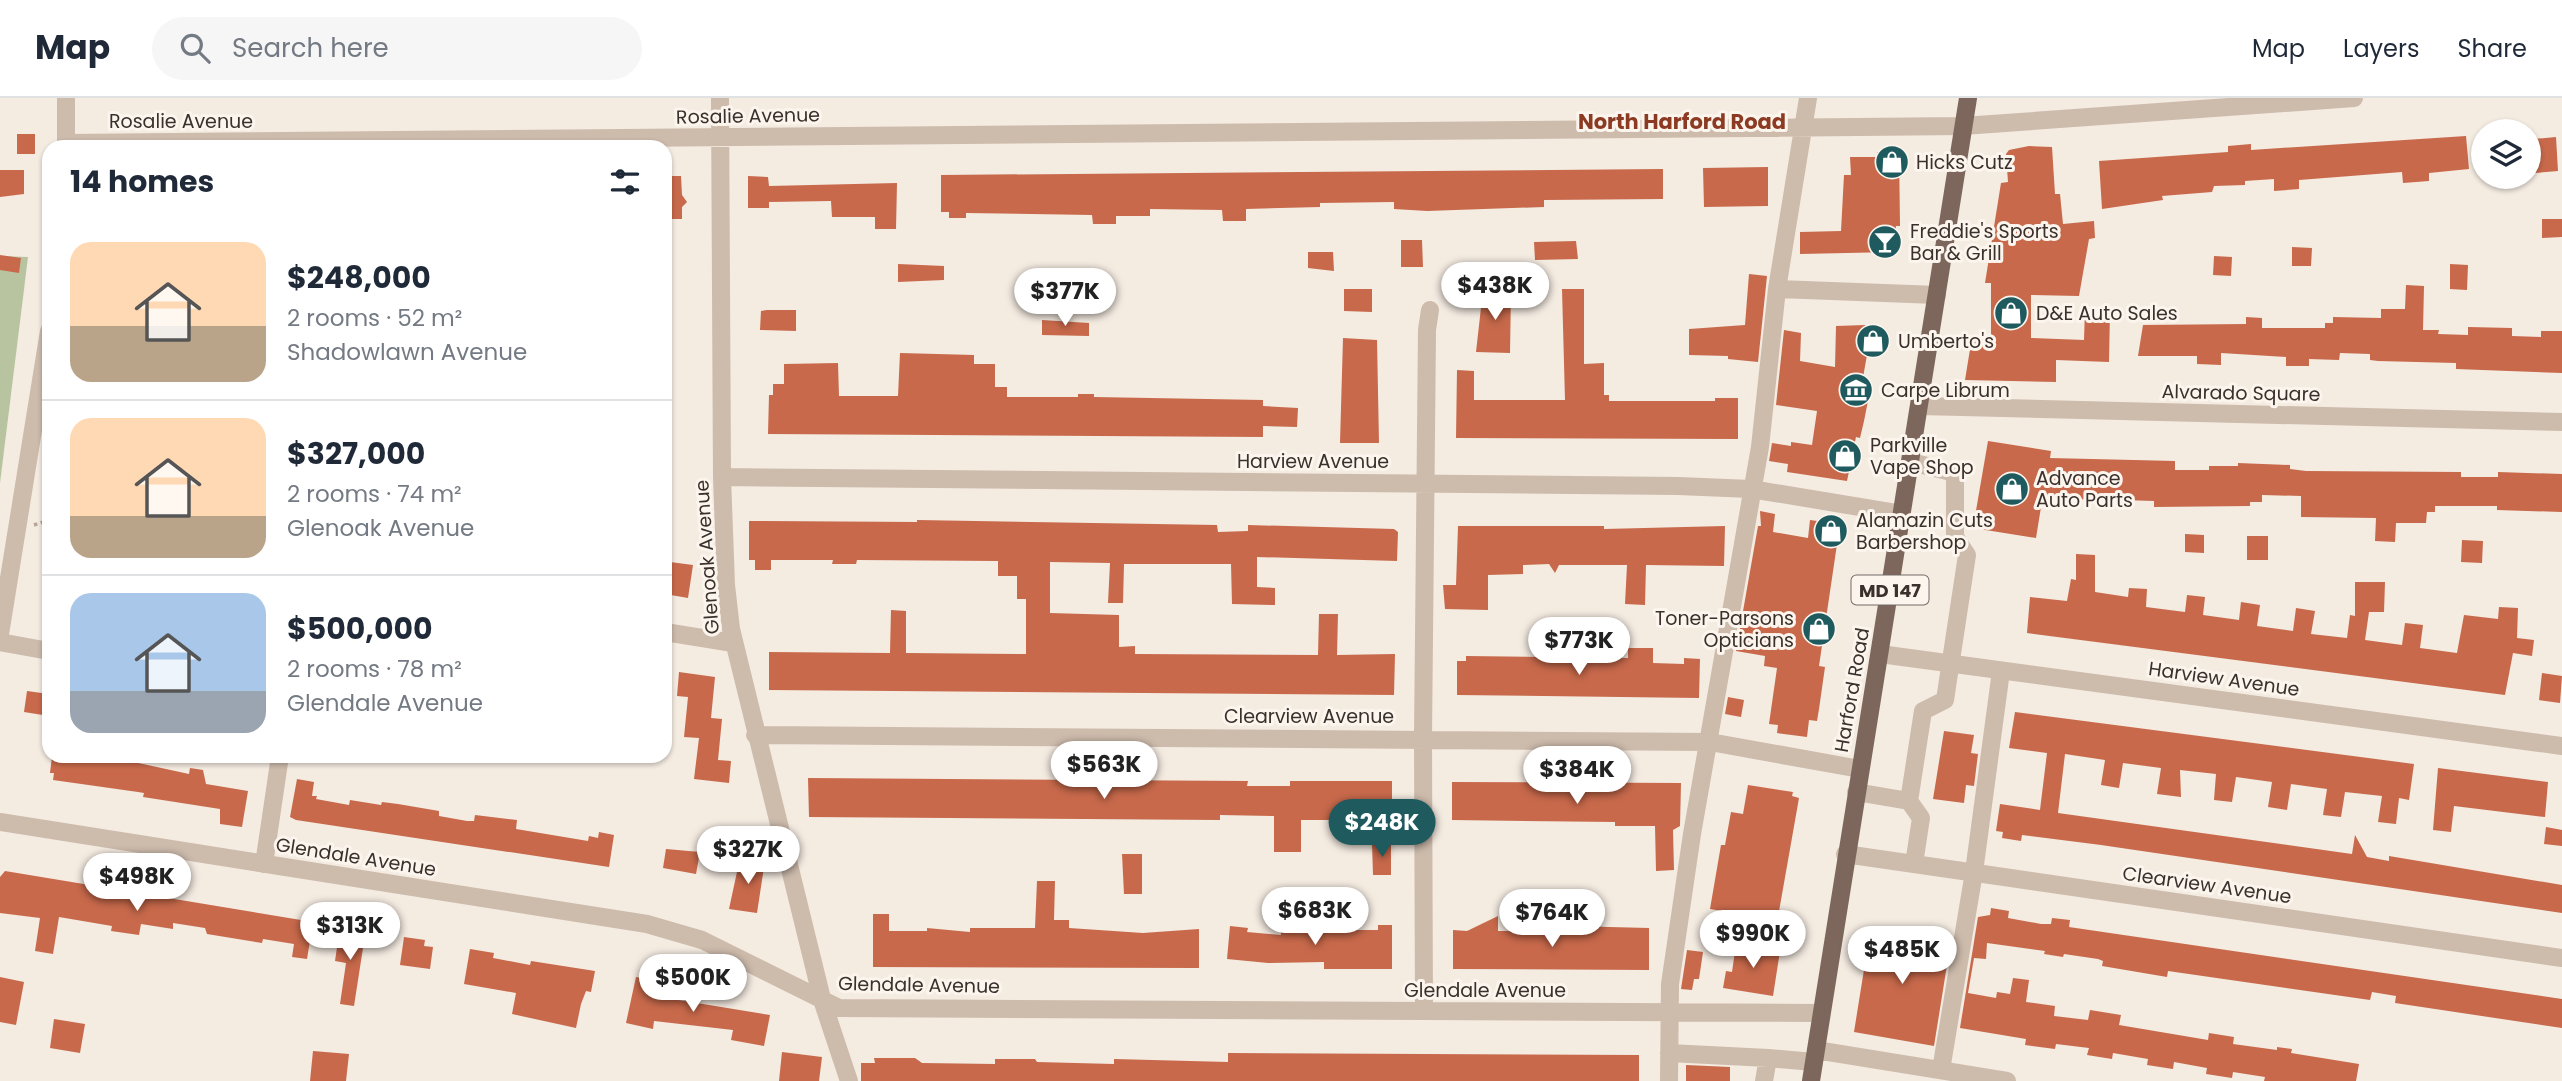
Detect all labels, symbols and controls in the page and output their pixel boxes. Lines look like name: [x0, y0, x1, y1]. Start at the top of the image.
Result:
search box: [152, 17, 642, 80]
text: Map: [35, 24, 110, 71]
icon: search: [176, 29, 214, 67]
text: Search here: [232, 30, 389, 66]
text: Map: [2252, 32, 2305, 65]
text: Layers: [2343, 32, 2419, 65]
text: Share: [2457, 32, 2527, 65]
street label: Rosalie Avenue: [676, 101, 820, 131]
district label: North Harford Road: [1578, 107, 1786, 136]
street label: Rosalie Avenue: [109, 108, 253, 135]
map controls: [2471, 119, 2541, 189]
button: layers: [2471, 119, 2541, 189]
shop icon: Hicks Cutz: [1873, 143, 1911, 181]
place label: Hicks Cutz: [1916, 149, 2013, 176]
text: 14 homes: [70, 160, 214, 203]
icon: filters: [606, 163, 644, 201]
place label: Freddie's Sports Bar & Grill: [1910, 218, 2059, 267]
bar icon: Freddie's Sports Bar & Grill: [1866, 223, 1904, 261]
text: $248,000: [287, 256, 431, 299]
pin: $438K: [1446, 262, 1544, 322]
pin: $377K: [1016, 268, 1114, 328]
text: $438K: [1457, 269, 1533, 301]
icon: home: [126, 270, 210, 354]
text: $377K: [1030, 275, 1100, 307]
shop icon: D&E Auto Sales: [1992, 294, 2030, 332]
place label: D&E Auto Sales: [2036, 300, 2178, 327]
text: 2 rooms · 52 m²: [287, 302, 462, 334]
shop icon: Umberto's: [1854, 322, 1892, 360]
place label: Umberto's: [1898, 328, 1994, 355]
text: Shadowlawn Avenue: [287, 336, 527, 368]
museum icon: Carpe Librum: [1837, 371, 1875, 409]
place label: Carpe Librum: [1881, 377, 2010, 404]
street label: Alvarado Square: [2161, 378, 2321, 408]
text: $327,000: [287, 432, 425, 475]
place label: Parkville Vape Shop: [1870, 432, 1974, 481]
shop icon: Parkville Vape Shop: [1826, 437, 1864, 475]
icon: home: [126, 446, 210, 530]
street label: Harview Avenue: [1237, 448, 1389, 475]
place label: Advance Auto Parts: [2036, 465, 2133, 514]
shop icon: Advance Auto Parts: [1993, 470, 2031, 508]
text: 2 rooms · 74 m²: [287, 478, 462, 510]
street label: Glenoak Avenue: [688, 479, 726, 635]
place label: Alamazin Cuts Barbershop: [1856, 507, 1993, 556]
text: Glenoak Avenue: [287, 512, 474, 544]
shop icon: Alamazin Cuts Barbershop: [1812, 512, 1850, 550]
road number: MD 147: [1852, 576, 1928, 604]
place label: Toner-Parsons Opticians: [1655, 605, 1794, 654]
text: $500,000: [287, 607, 433, 650]
shop icon: Toner-Parsons Opticians: [1800, 610, 1838, 648]
pin: $773K: [1530, 618, 1628, 677]
icon: home: [126, 621, 210, 705]
text: $773K: [1544, 624, 1614, 656]
street label: Harford Road: [1828, 626, 1876, 754]
text: 2 rooms · 78 m²: [287, 653, 462, 685]
street label: Harview Avenue: [2147, 655, 2301, 703]
text: Glendale Avenue: [287, 687, 483, 719]
street label: Clearview Avenue: [1224, 703, 1394, 730]
pin: $563K: [1055, 742, 1153, 801]
pin: $384K: [1528, 746, 1626, 806]
text: $563K: [1067, 748, 1141, 780]
text: $384K: [1539, 753, 1615, 785]
pin: $248K: [1333, 800, 1431, 859]
text: $248K: [1345, 806, 1419, 838]
pin: $327K: [699, 826, 797, 886]
street label: Glendale Avenue: [274, 831, 438, 883]
text: $327K: [713, 833, 783, 865]
pin: $498K: [88, 854, 186, 913]
text: $498K: [99, 860, 175, 892]
street label: Clearview Avenue: [2121, 860, 2293, 910]
pin: $683K: [1266, 888, 1364, 947]
pin: $764K: [1503, 890, 1601, 949]
text: $683K: [1278, 894, 1352, 926]
text: $764K: [1515, 896, 1589, 928]
pin: $313K: [301, 902, 399, 962]
text: $313K: [316, 909, 384, 941]
pin: $990K: [1704, 910, 1802, 970]
text: $990K: [1716, 917, 1790, 949]
pin: $485K: [1853, 926, 1951, 986]
text: $485K: [1864, 933, 1940, 965]
pin: $500K: [644, 954, 742, 1014]
text: $500K: [655, 961, 731, 993]
street label: Glendale Avenue: [838, 970, 1000, 1000]
street label: Glendale Avenue: [1404, 977, 1566, 1004]

